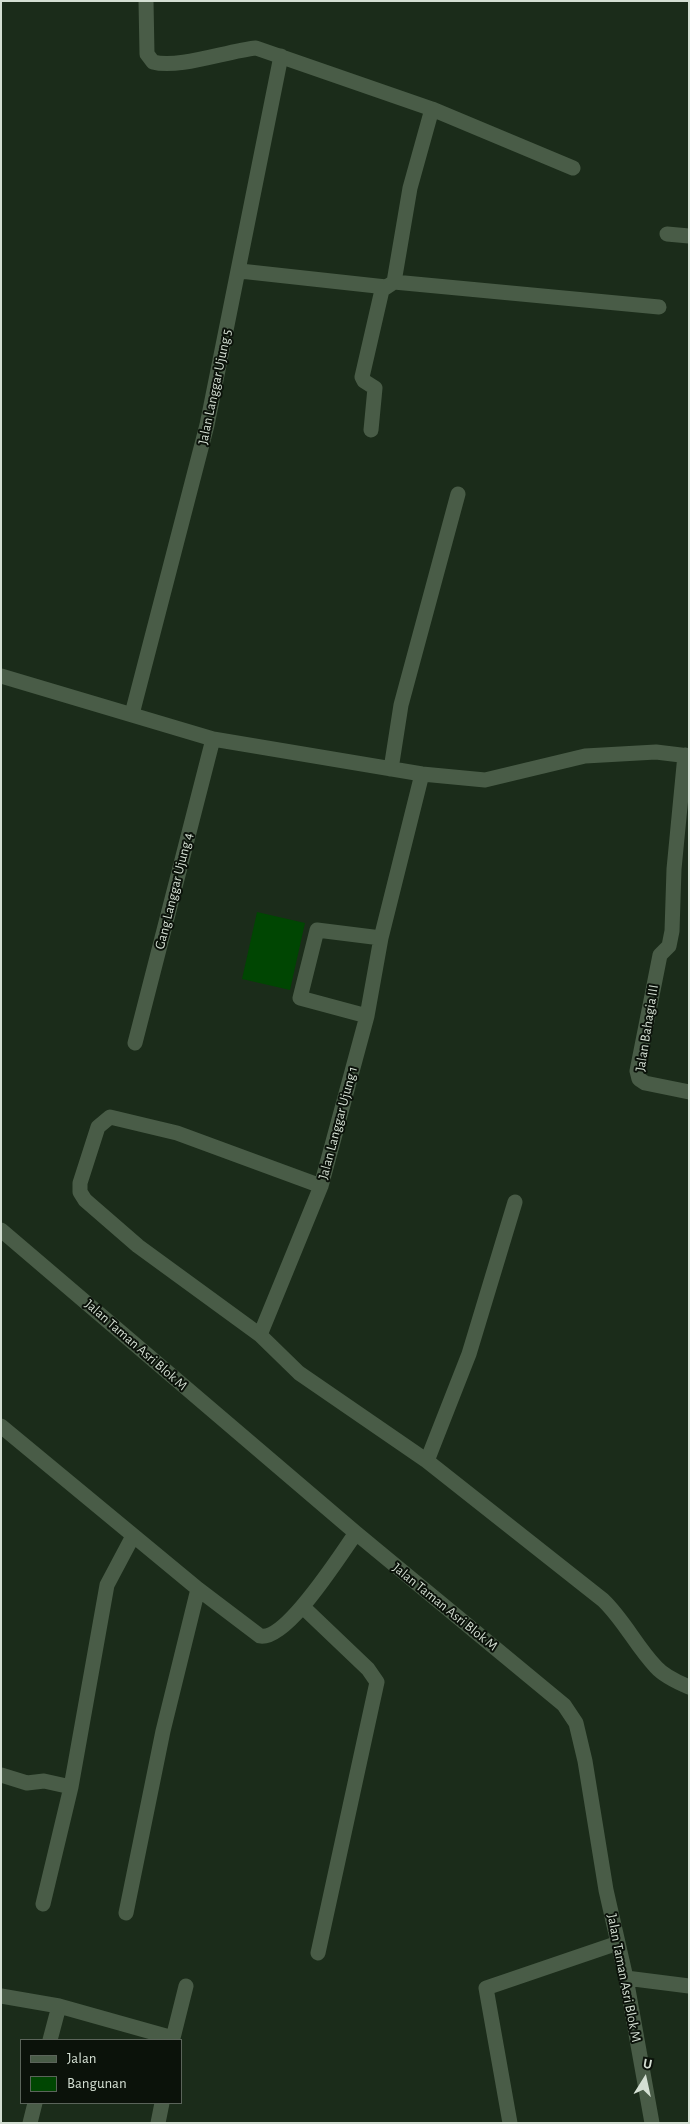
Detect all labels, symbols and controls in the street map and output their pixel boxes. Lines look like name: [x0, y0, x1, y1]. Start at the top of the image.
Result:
street label: Jalan Langgar Ujung 5: [195, 328, 235, 446]
street label: Gang Langgar Ujung 4: [151, 831, 197, 951]
street label: Jalan Bahagia III: [632, 983, 662, 1073]
street label: Jalan Langgar Ujung 1: [315, 1065, 361, 1181]
street label: Jalan Taman Asri Blok M: [81, 1296, 191, 1394]
street label: Jalan Taman Asri Blok M: [389, 1559, 501, 1655]
street label: Jalan Taman Asri Blok M: [603, 1912, 645, 2044]
legend: [20, 2039, 182, 2104]
text: Jalan: [67, 2051, 97, 2066]
north arrow: [620, 2054, 670, 2104]
text: U: [642, 2057, 653, 2072]
text: Bangunan: [67, 2076, 127, 2091]

